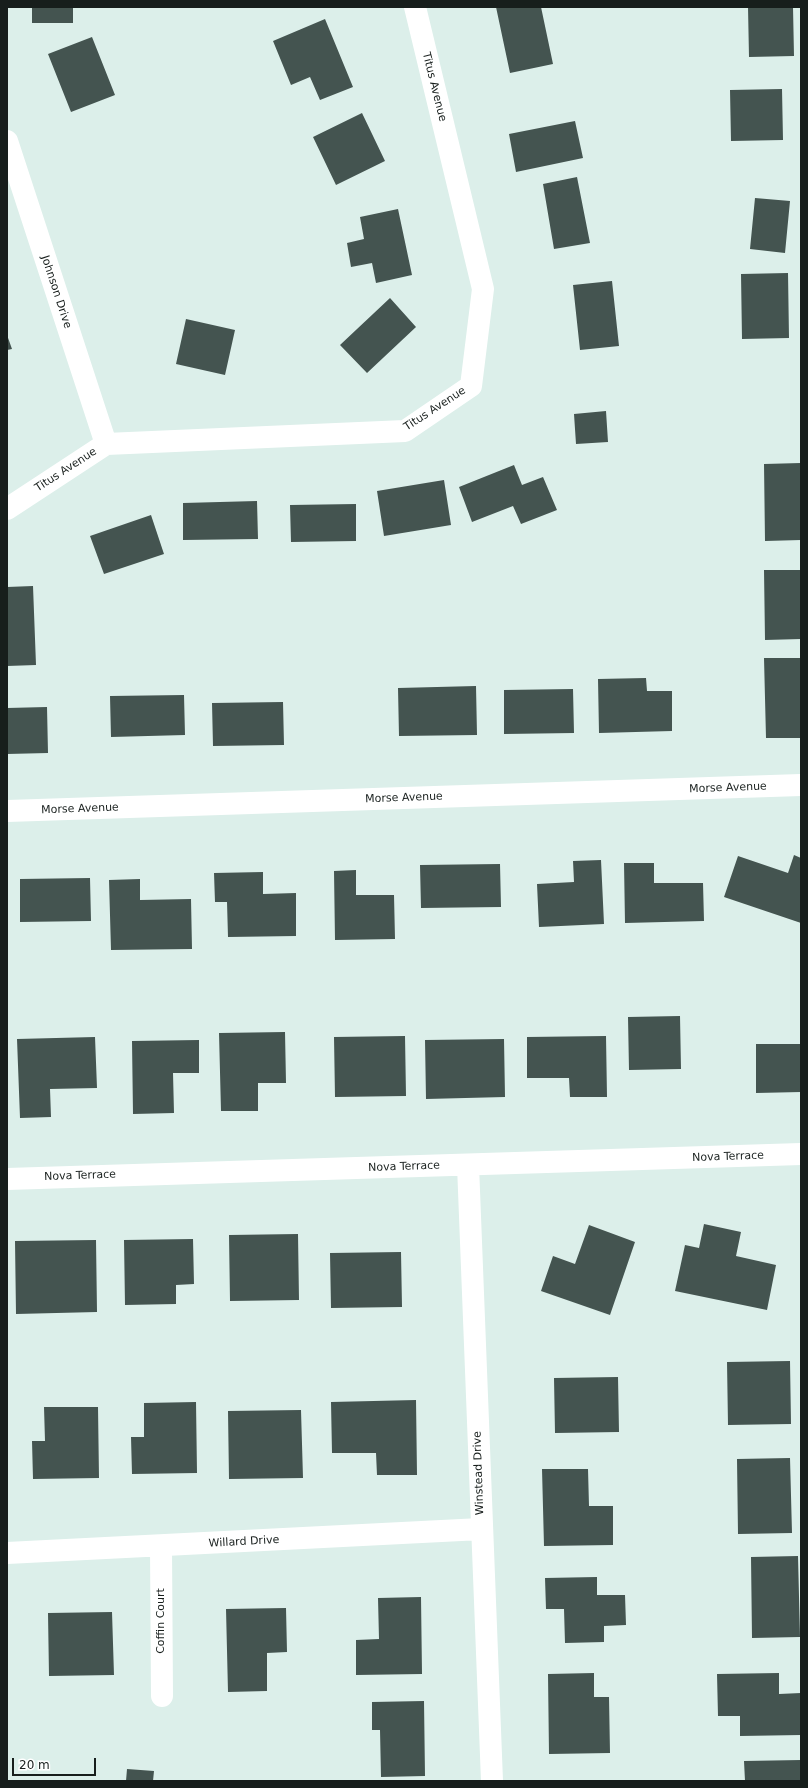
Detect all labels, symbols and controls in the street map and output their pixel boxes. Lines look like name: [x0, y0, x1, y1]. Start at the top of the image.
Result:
street label: Titus Avenue: [419, 51, 449, 123]
street label: Johnson Drive: [38, 254, 74, 330]
street label: Titus Avenue: [402, 384, 468, 434]
street label: Titus Avenue: [33, 445, 99, 495]
street label: Morse Avenue: [689, 780, 767, 796]
street label: Morse Avenue: [365, 790, 443, 806]
street label: Morse Avenue: [41, 801, 119, 817]
street label: Nova Terrace: [692, 1149, 764, 1165]
street label: Nova Terrace: [368, 1159, 440, 1175]
street label: Nova Terrace: [44, 1168, 116, 1184]
street label: Winstead Drive: [471, 1431, 487, 1515]
street label: Willard Drive: [208, 1534, 280, 1550]
street label: Coffin Court: [154, 1588, 168, 1654]
scale bar: [14, 1750, 98, 1776]
text: 20 m: [19, 1758, 50, 1772]

